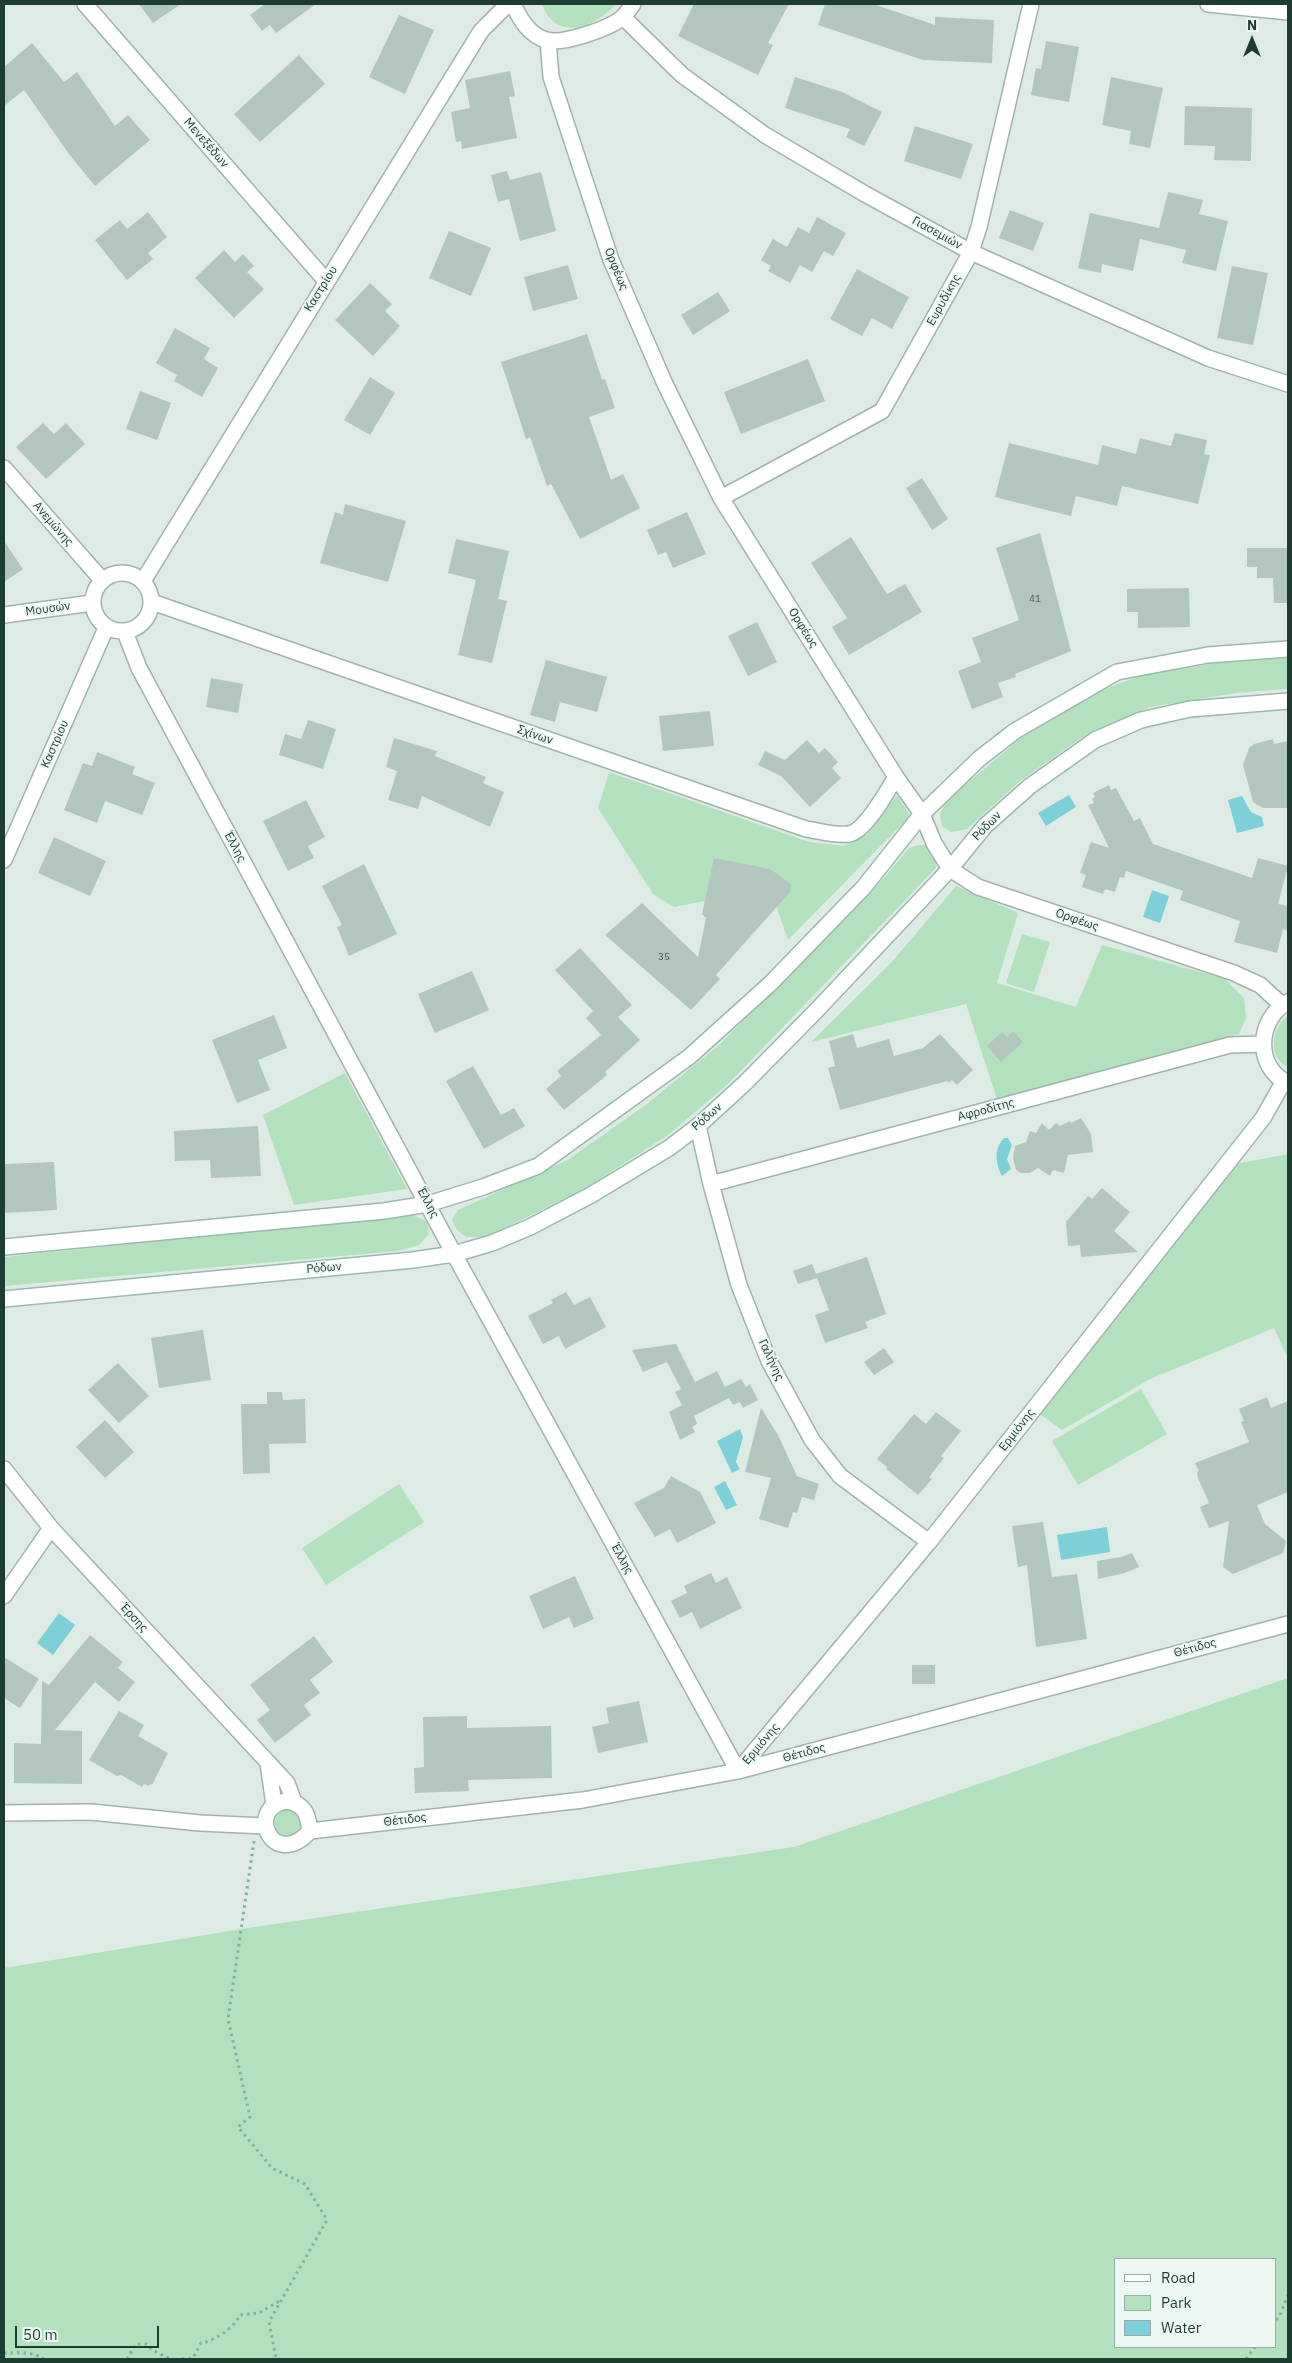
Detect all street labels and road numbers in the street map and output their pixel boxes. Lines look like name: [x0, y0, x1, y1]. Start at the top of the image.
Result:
street label: Μενεξέδων: [180, 115, 232, 171]
street label: Γιασεμιών: [909, 213, 965, 253]
street label: Ορφέως: [601, 246, 631, 292]
street label: Καστρίου: [301, 263, 341, 315]
street label: Ευρυδίκης: [924, 272, 964, 328]
street label: Ανεμώνης: [30, 499, 76, 549]
street label: Μουσών: [25, 599, 71, 619]
street label: Ορφέως: [785, 605, 821, 651]
street label: Καστρίου: [38, 718, 72, 770]
street label: Σχίνων: [515, 722, 555, 748]
street label: Ρόδων: [970, 808, 1004, 844]
street label: Έλλης: [221, 829, 249, 865]
street label: Ορφέως: [1054, 906, 1100, 934]
street label: Αφροδίτης: [956, 1096, 1016, 1124]
street label: Ρόδων: [689, 1100, 725, 1134]
street label: Έλλης: [414, 1185, 442, 1221]
street label: Ρόδων: [306, 1259, 342, 1277]
street label: Γαλήνης: [755, 1337, 787, 1383]
street label: Ερμιόνης: [996, 1406, 1038, 1454]
street label: Έλλης: [608, 1541, 636, 1577]
street label: Έρσης: [117, 1601, 151, 1635]
street label: Θέτιδος: [1172, 1635, 1218, 1661]
street label: Ερμιόνης: [740, 1720, 782, 1768]
street label: Θέτιδος: [781, 1740, 827, 1766]
street label: Θέτιδος: [383, 1810, 427, 1830]

